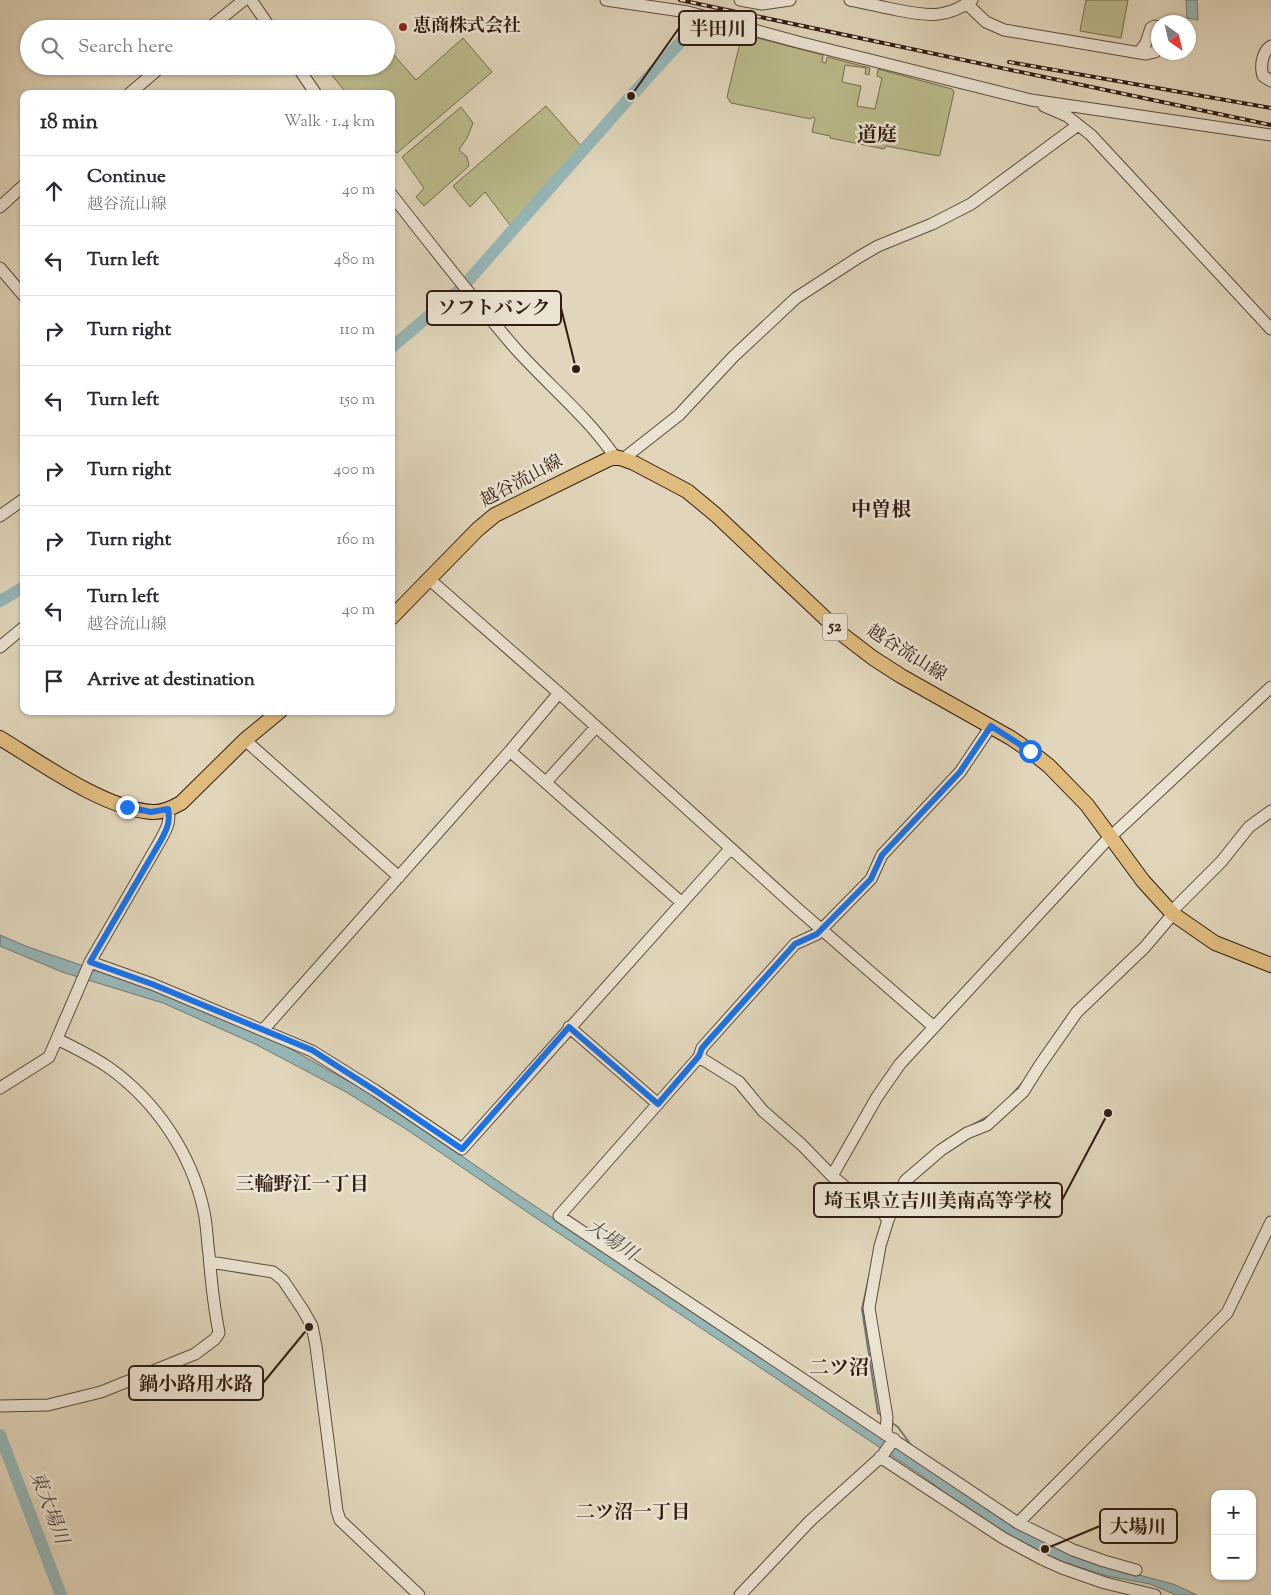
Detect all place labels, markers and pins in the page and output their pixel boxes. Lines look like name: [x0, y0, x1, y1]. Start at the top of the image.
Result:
callout: 半田川: [679, 11, 756, 45]
place label: 恵商株式会社: [413, 14, 521, 40]
marker: 恵商株式会社: [397, 21, 409, 33]
callout: ソフトバンク: [427, 291, 561, 325]
callout: 埼玉県立吉川美南高等学校: [814, 1183, 1062, 1217]
callout: 鍋小路用水路: [129, 1366, 263, 1400]
callout: 大場川: [1100, 1509, 1177, 1543]

